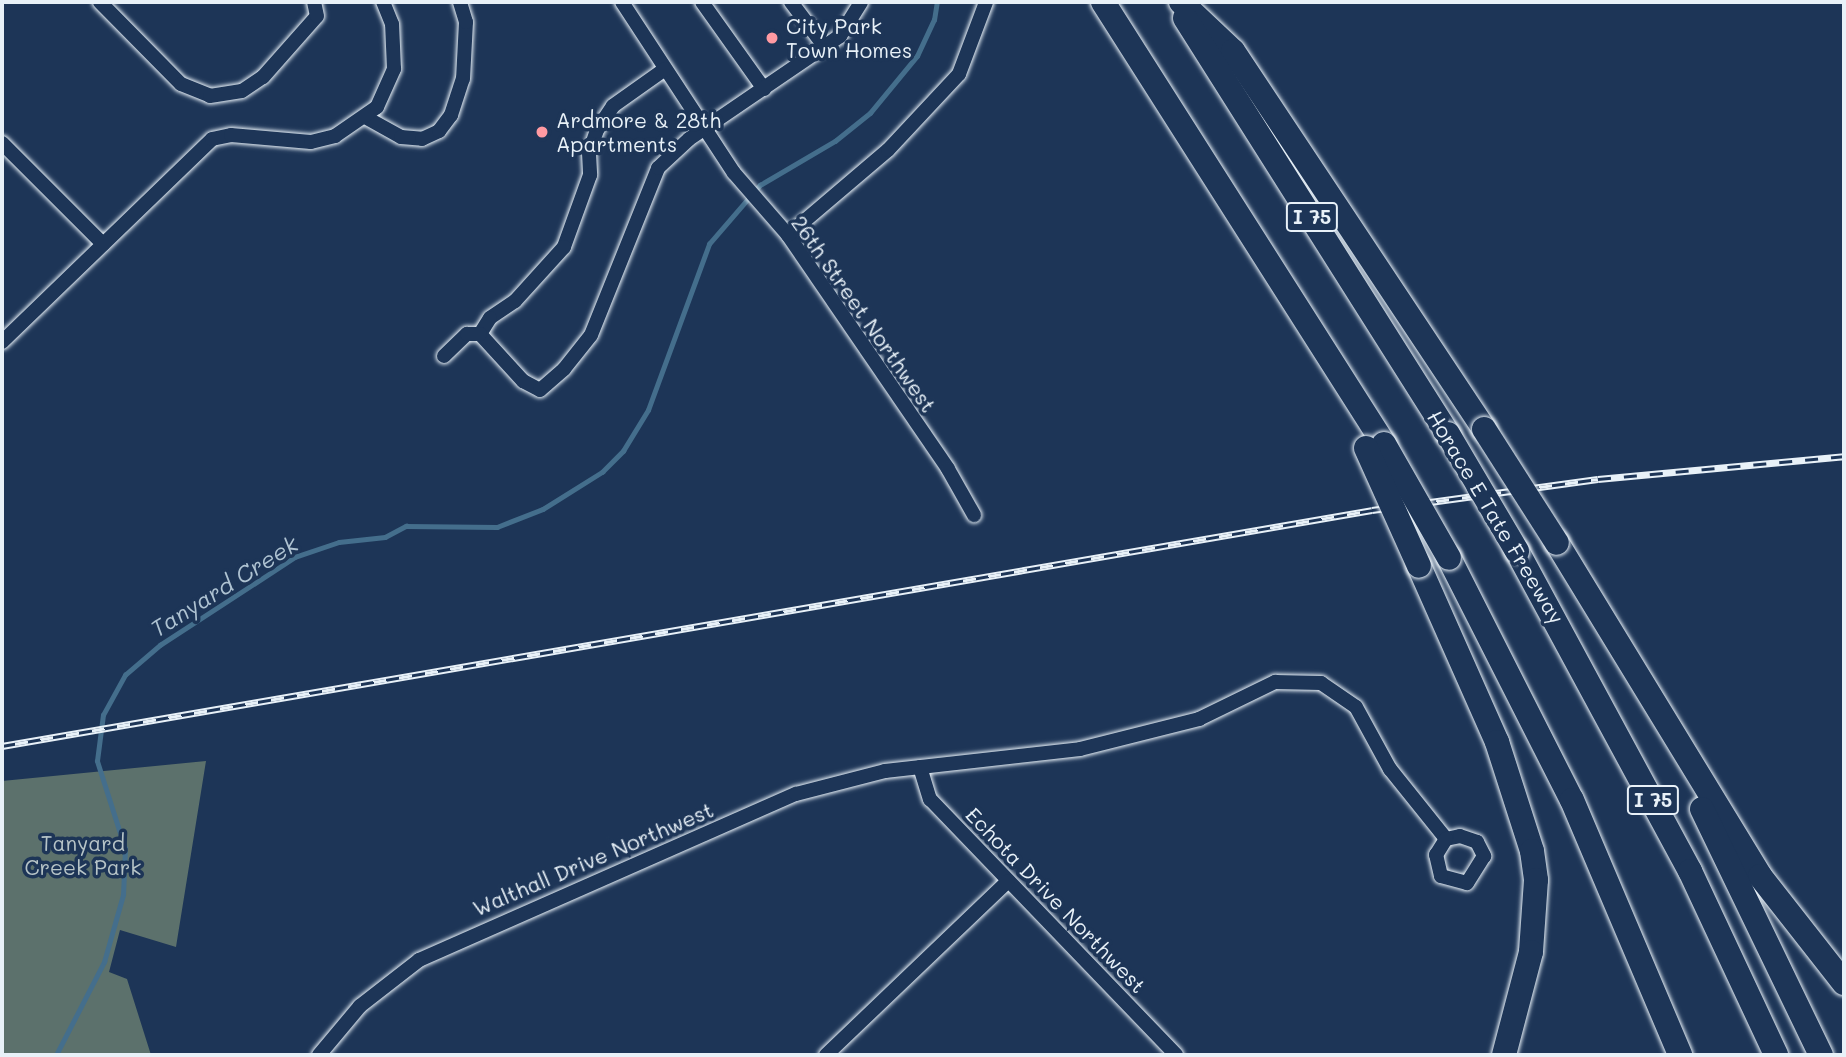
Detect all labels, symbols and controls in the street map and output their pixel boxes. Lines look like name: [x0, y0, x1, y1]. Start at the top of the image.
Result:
place label: City Park Town Homes: [786, 13, 912, 63]
marker: City Park Town Homes: [764, 30, 780, 46]
place label: Ardmore & 28th Apartments: [556, 107, 721, 157]
marker: Ardmore & 28th Apartments: [534, 124, 550, 140]
road number: I 75: [1286, 202, 1338, 232]
street label: 26th Street Northwest: [787, 211, 941, 417]
street label: Horace E Tate Freeway: [1422, 406, 1570, 628]
water label: Tanyard Creek: [145, 530, 303, 642]
road number: I 75: [1627, 785, 1679, 816]
street label: Walthall Drive Northwest: [469, 797, 717, 921]
street label: Echota Drive Northwest: [961, 802, 1151, 998]
park label: Tanyard Creek Park: [24, 830, 142, 880]

